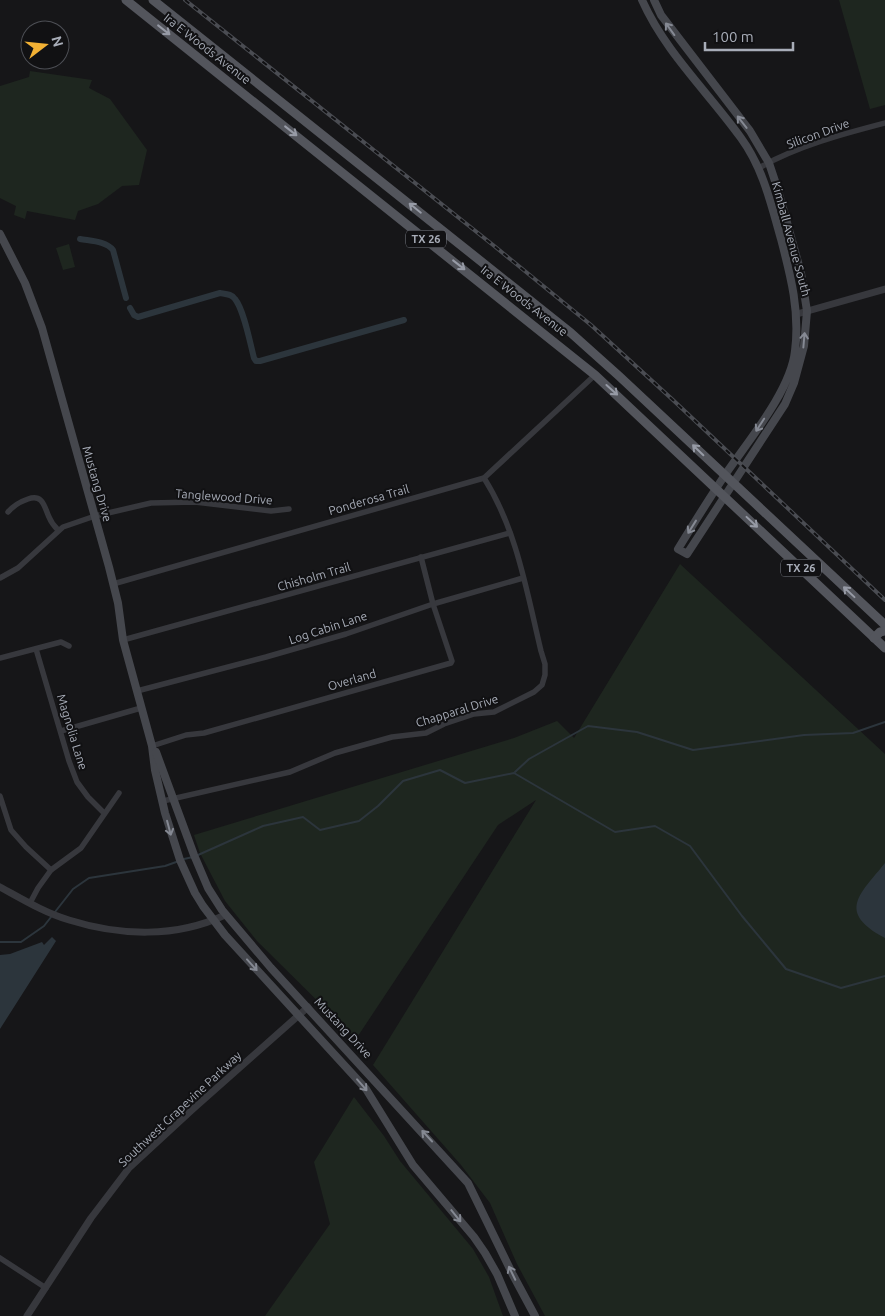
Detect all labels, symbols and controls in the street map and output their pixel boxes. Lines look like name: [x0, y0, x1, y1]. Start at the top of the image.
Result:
street label: Ira E Woods Avenue: [161, 11, 253, 86]
north arrow: [20, 20, 70, 70]
scale bar: [705, 20, 792, 52]
one-way arrow: [665, 22, 675, 36]
one-way arrow: [157, 25, 170, 36]
text: 100 m: [712, 28, 754, 45]
text: N: [48, 34, 67, 49]
one-way arrow: [737, 116, 748, 129]
street label: Silicon Drive: [785, 116, 851, 151]
one-way arrow: [284, 126, 297, 137]
street label: Kimball Avenue South: [770, 180, 813, 298]
one-way arrow: [409, 203, 422, 214]
road number: TX 26: [406, 230, 446, 248]
one-way arrow: [452, 260, 465, 271]
street label: Ira E Woods Avenue: [478, 263, 570, 338]
one-way arrow: [799, 332, 809, 348]
one-way arrow: [606, 384, 619, 396]
one-way arrow: [755, 417, 765, 431]
street label: Mustang Drive: [80, 444, 115, 523]
one-way arrow: [692, 444, 704, 456]
street label: Ponderosa Trail: [327, 482, 411, 517]
street label: Tanglewood Drive: [175, 487, 273, 506]
one-way arrow: [745, 516, 758, 528]
one-way arrow: [687, 520, 697, 534]
street label: Chisholm Trail: [276, 560, 352, 593]
road number: TX 26: [781, 560, 821, 576]
one-way arrow: [843, 586, 856, 598]
street label: Log Cabin Lane: [287, 609, 369, 646]
street label: Overland: [326, 666, 377, 693]
street label: Chapparal Drive: [414, 692, 500, 729]
street label: Magnolia Lane: [55, 693, 90, 771]
one-way arrow: [165, 819, 175, 835]
one-way arrow: [246, 959, 258, 972]
street label: Mustang Drive: [312, 995, 375, 1061]
street label: Southwest Grapevine Parkway: [116, 1048, 244, 1169]
one-way arrow: [356, 1078, 368, 1091]
one-way arrow: [421, 1130, 432, 1143]
one-way arrow: [451, 1210, 462, 1223]
one-way arrow: [507, 1266, 516, 1281]

